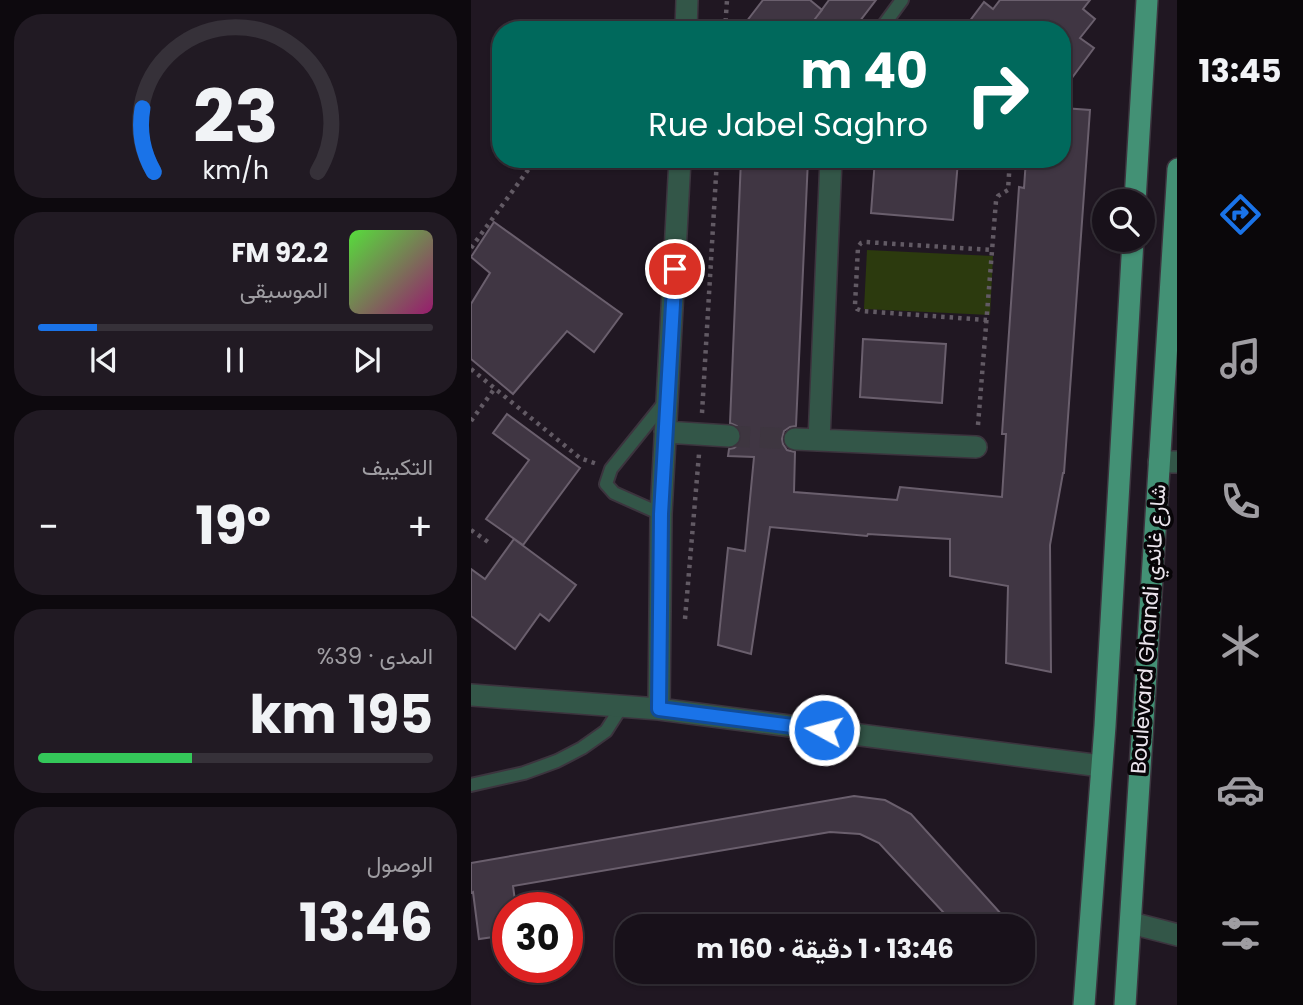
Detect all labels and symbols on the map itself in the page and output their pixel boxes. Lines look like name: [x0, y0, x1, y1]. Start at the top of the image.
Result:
pin: [645, 239, 705, 299]
street label: Boulevard Ghandi شارع غاندي: [1123, 483, 1176, 775]
position arrow: [787, 693, 861, 767]
speed limit sign: 30: [492, 892, 583, 983]

